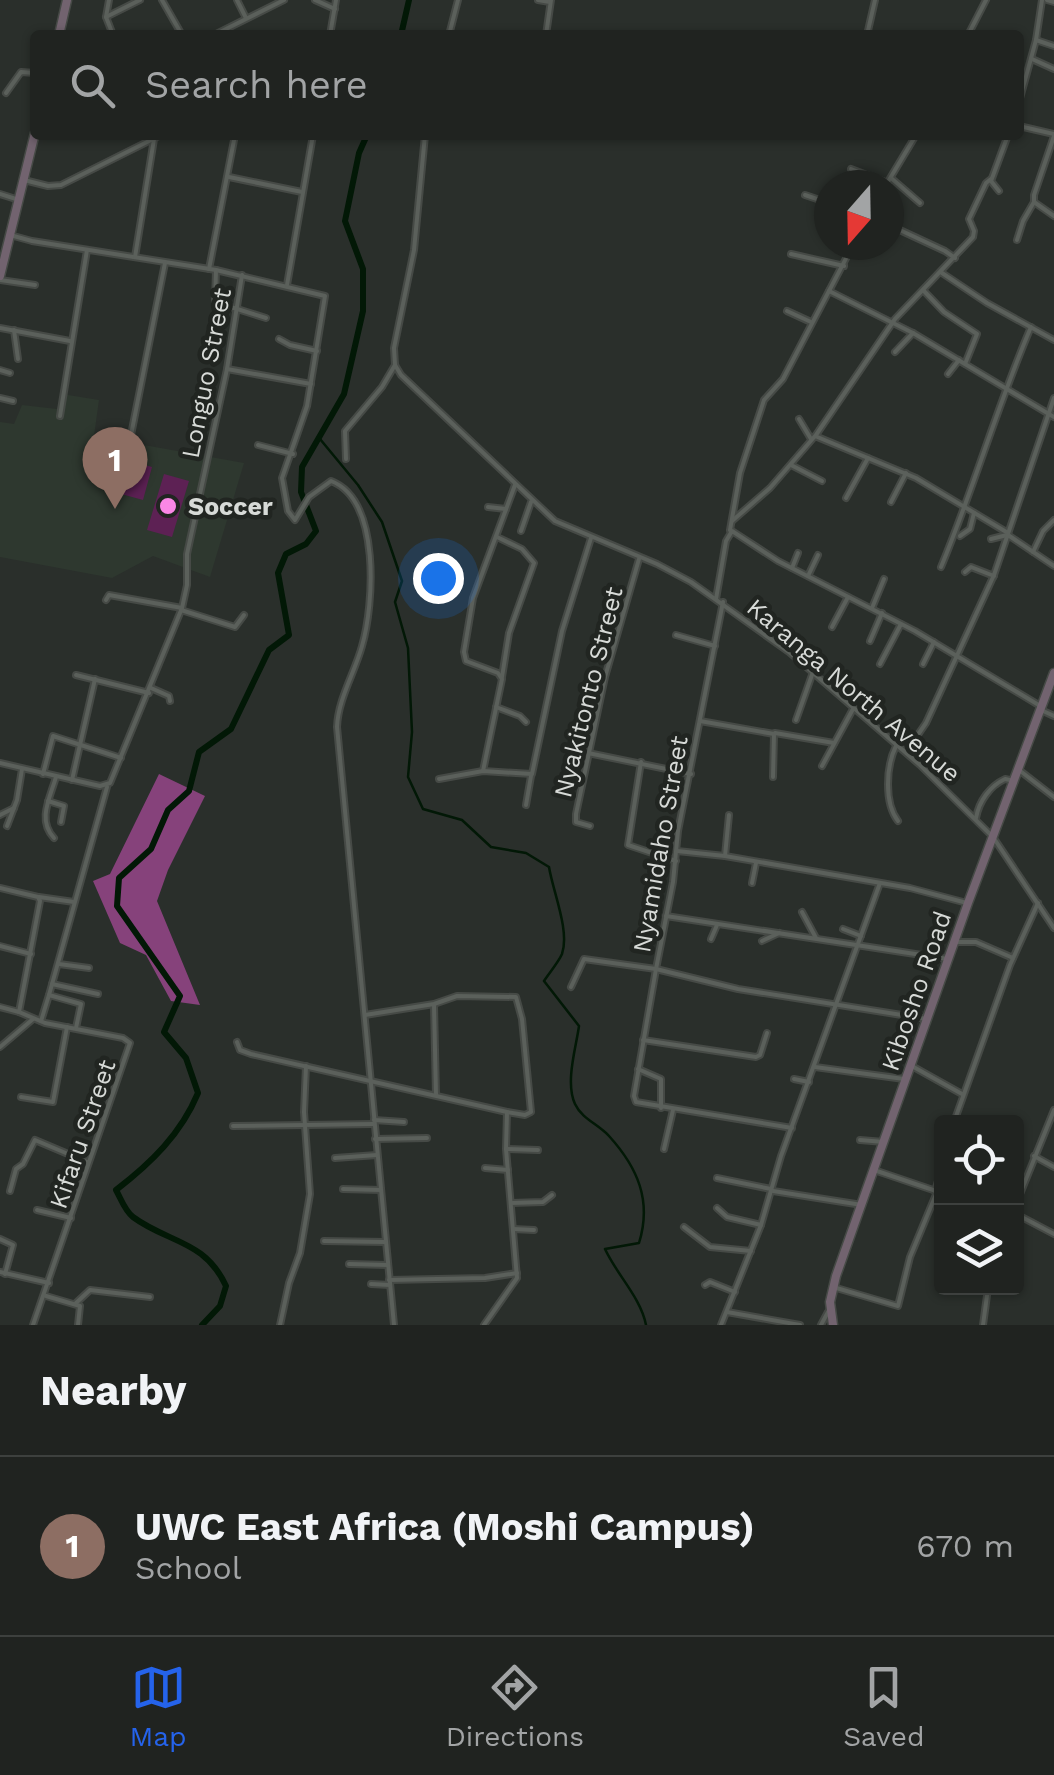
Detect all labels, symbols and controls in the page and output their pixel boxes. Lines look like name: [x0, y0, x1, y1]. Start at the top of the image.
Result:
search box: [30, 30, 1024, 140]
icon: search: [65, 58, 120, 113]
text: Search here: [145, 63, 368, 107]
north arrow: [814, 170, 904, 260]
street label: Longuo Street: [176, 285, 237, 461]
pin: 1: [82, 426, 148, 509]
place label: Soccer: [188, 492, 273, 521]
marker: Soccer: [157, 495, 179, 517]
your location: [413, 553, 464, 604]
street label: Nyakitonto Street: [548, 583, 629, 800]
street label: Karanga North Avenue: [741, 593, 966, 788]
street label: Nyamidaho Street: [627, 733, 694, 955]
street label: Kibosho Road: [876, 908, 957, 1075]
street label: Kifaru Street: [43, 1055, 122, 1212]
map controls: [934, 1115, 1024, 1295]
button: locate: [934, 1115, 1024, 1205]
button: layers: [934, 1205, 1024, 1295]
text: Nearby: [40, 1366, 187, 1415]
text: UWC East Africa (Moshi Campus): [135, 1505, 755, 1549]
text: 1: [66, 1527, 79, 1565]
text: 670 m: [916, 1527, 1014, 1565]
text: School: [135, 1549, 241, 1587]
tab: Map: [130, 1660, 187, 1753]
tab: Directions: [446, 1660, 584, 1753]
tab: Saved: [843, 1660, 924, 1753]

